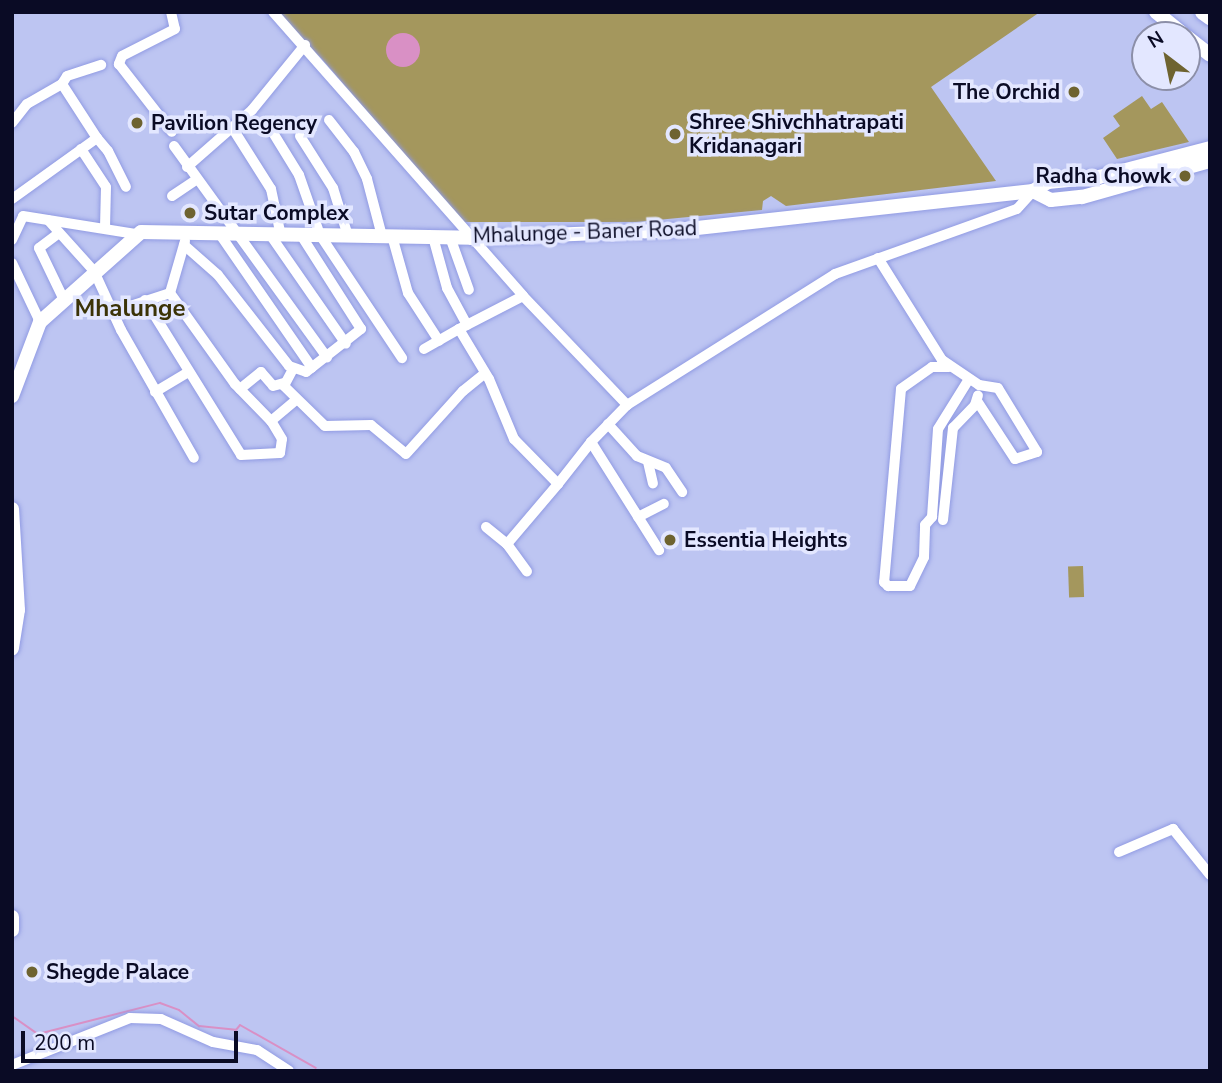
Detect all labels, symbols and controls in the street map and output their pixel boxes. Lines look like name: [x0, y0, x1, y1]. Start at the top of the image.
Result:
north arrow: [1131, 21, 1201, 91]
text: N: [1143, 25, 1169, 55]
place label: The Orchid: [953, 79, 1060, 105]
marker: The Orchid: [1066, 84, 1082, 100]
place label: Shree Shivchhatrapati Kridanagari: [689, 109, 904, 159]
place label: Pavilion Regency: [151, 110, 317, 136]
marker: Pavilion Regency: [129, 115, 145, 131]
marker: Shree Shivchhatrapati Kridanagari: [667, 126, 683, 142]
place label: Radha Chowk: [1036, 163, 1171, 189]
marker: Radha Chowk: [1177, 168, 1193, 184]
place label: Sutar Complex: [204, 200, 349, 226]
marker: Sutar Complex: [182, 205, 198, 221]
street label: Mhalunge - Baner Road: [472, 215, 698, 249]
district label: Mhalunge: [74, 295, 186, 323]
place label: Essentia Heights: [684, 527, 847, 553]
marker: Essentia Heights: [662, 532, 678, 548]
place label: Shegde Palace: [46, 959, 189, 985]
marker: Shegde Palace: [24, 964, 40, 980]
scale bar: [24, 1016, 242, 1060]
text: 200 m: [34, 1029, 95, 1057]

